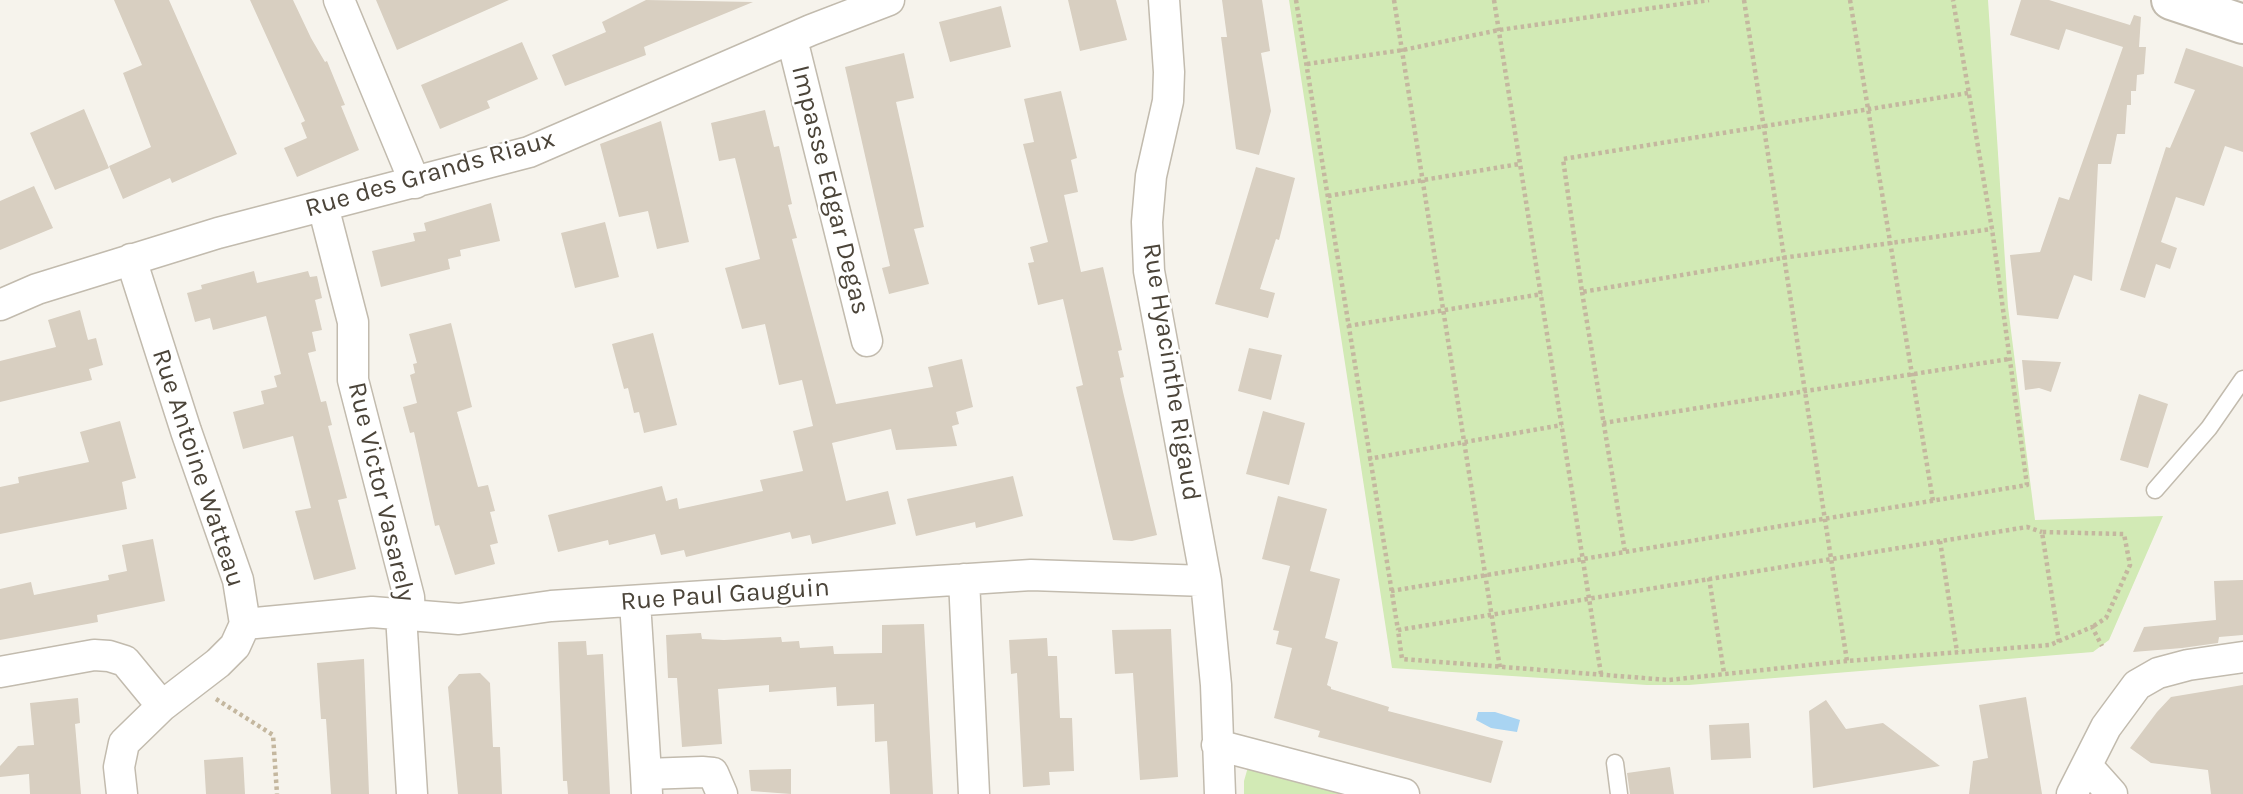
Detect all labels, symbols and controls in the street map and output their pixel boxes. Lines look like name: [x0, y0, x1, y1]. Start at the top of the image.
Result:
street label: Impasse Edgar Degas: [784, 62, 876, 318]
street label: Rue des Grands Riaux: [302, 123, 558, 225]
street label: Rue Hyacinthe Rigaud: [1135, 241, 1207, 503]
street label: Rue Antoine Watteau: [145, 345, 251, 591]
street label: Rue Victor Vasarely: [341, 379, 421, 605]
street label: Rue Paul Gauguin: [619, 572, 831, 618]

